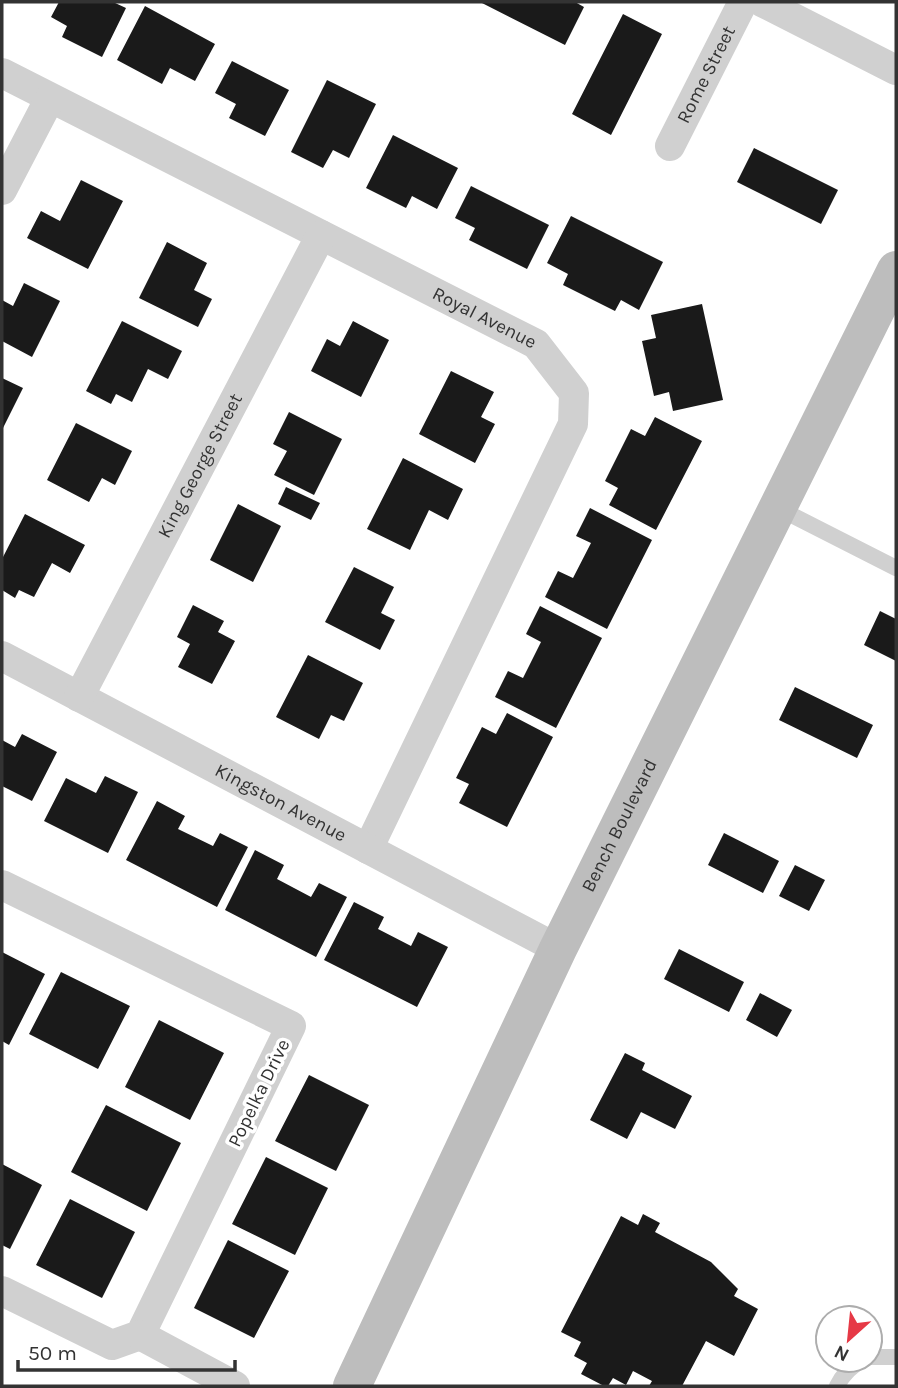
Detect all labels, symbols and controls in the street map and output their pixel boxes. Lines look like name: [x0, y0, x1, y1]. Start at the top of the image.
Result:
street label: Rome Street: [672, 22, 740, 127]
street label: Royal Avenue: [429, 282, 540, 353]
street label: King George Street: [153, 390, 247, 542]
street label: Bench Boulevard: [577, 755, 662, 896]
street label: Kingston Avenue: [211, 759, 350, 847]
street label: Popelka Drive: [223, 1036, 295, 1150]
north arrow: [814, 1304, 884, 1374]
scale bar: [18, 1328, 234, 1372]
text: N: [831, 1340, 853, 1366]
text: 50 m: [28, 1341, 77, 1365]

